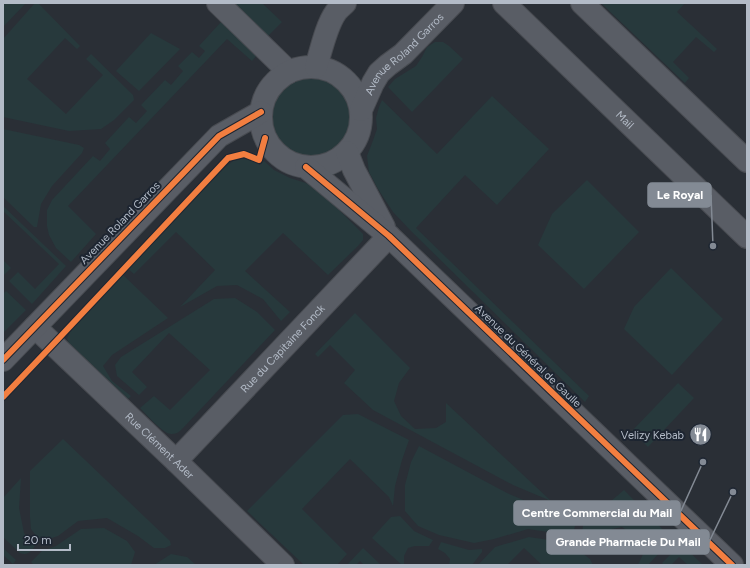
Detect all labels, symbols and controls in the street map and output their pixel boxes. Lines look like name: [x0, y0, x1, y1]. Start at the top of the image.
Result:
street label: Avenue Roland Garros: [362, 10, 446, 97]
street label: Mail: [613, 108, 637, 131]
street label: Avenue Roland Garros: [77, 179, 163, 267]
callout: Le Royal: [648, 183, 711, 207]
text: Le Royal: [657, 188, 703, 202]
street label: Rue du Capitaine Fonck: [238, 301, 328, 395]
street label: Avenue du Général de Gaulle: [472, 302, 584, 410]
street label: Rue Clément Ader: [123, 410, 197, 482]
restaurant icon: Velizy Kebab: [687, 422, 713, 448]
place label: Velizy Kebab: [621, 429, 684, 442]
callout: Centre Commercial du Mail: [514, 501, 680, 525]
text: Centre Commercial du Mail: [522, 506, 672, 520]
scale bar: [18, 526, 70, 552]
callout: Grande Pharmacie Du Mail: [547, 530, 709, 554]
text: 20 m: [24, 533, 52, 547]
text: Grande Pharmacie Du Mail: [555, 535, 701, 549]

